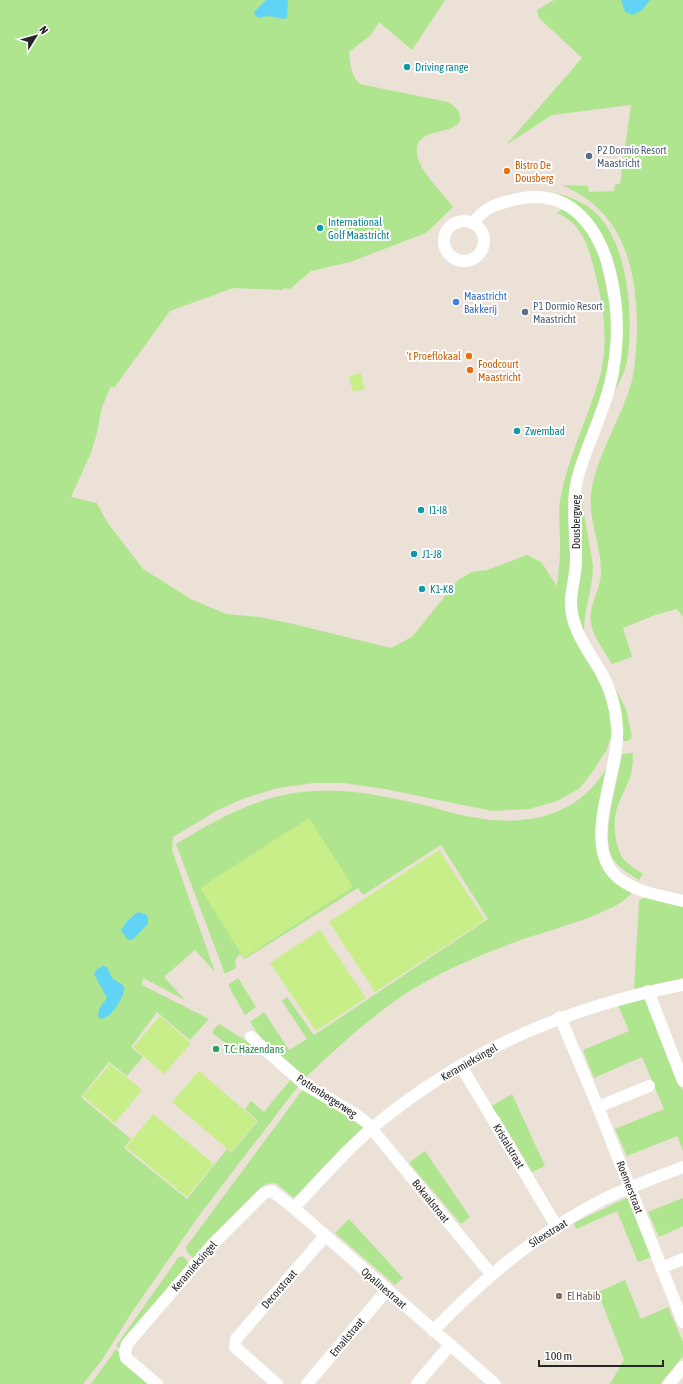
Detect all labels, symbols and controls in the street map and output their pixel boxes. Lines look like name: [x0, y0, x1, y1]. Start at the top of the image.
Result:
north arrow: [16, 16, 56, 56]
text: N: [37, 24, 51, 36]
place label: Driving range: [415, 61, 469, 73]
marker: Driving range: [402, 62, 412, 72]
place label: P2 Dormio Resort Maastricht: [597, 144, 667, 169]
marker: P2 Dormio Resort Maastricht: [584, 151, 594, 161]
place label: Bistro De Dousberg: [515, 159, 554, 184]
marker: Bistro De Dousberg: [502, 166, 512, 176]
place label: International Golf Maastricht: [328, 216, 389, 241]
marker: International Golf Maastricht: [315, 223, 325, 233]
place label: Maastricht Bakkerij: [464, 290, 507, 315]
marker: Maastricht Bakkerij: [451, 297, 461, 307]
place label: P1 Dormio Resort Maastricht: [533, 300, 603, 325]
marker: P1 Dormio Resort Maastricht: [520, 307, 530, 317]
place label: 't Proeflokaal: [407, 350, 461, 362]
marker: 't Proeflokaal: [464, 351, 474, 361]
place label: Foodcourt Maastricht: [478, 358, 521, 383]
marker: Foodcourt Maastricht: [465, 365, 475, 375]
place label: Zwembad: [525, 425, 565, 437]
marker: Zwembad: [512, 426, 522, 436]
street label: Dousbergweg: [570, 494, 582, 549]
place label: I1-I8: [429, 504, 447, 516]
marker: I1-I8: [416, 505, 426, 515]
place label: J1-J8: [422, 548, 442, 560]
marker: J1-J8: [409, 549, 419, 559]
place label: K1-K8: [430, 583, 453, 595]
marker: K1-K8: [417, 584, 427, 594]
street label: Keramieksingel: [439, 1041, 499, 1083]
place label: T.C. Hazendans: [224, 1043, 284, 1055]
marker: T.C. Hazendans: [211, 1044, 221, 1054]
street label: Pottenbergerweg: [295, 1072, 359, 1120]
street label: Kristalstraat: [491, 1122, 527, 1170]
street label: Roemerstraat: [614, 1159, 646, 1215]
street label: Bokaalstraat: [410, 1177, 452, 1225]
street label: Silexstraat: [527, 1217, 569, 1249]
street label: Keramieksingel: [169, 1238, 219, 1294]
street label: Opalinestraat: [359, 1265, 409, 1311]
street label: Decorstraat: [259, 1267, 299, 1311]
place label: El Habib: [567, 1290, 601, 1302]
marker: El Habib: [554, 1291, 564, 1301]
street label: Emailstraat: [327, 1315, 367, 1359]
scale bar: [539, 1342, 663, 1368]
text: 100 m: [545, 1349, 572, 1363]

